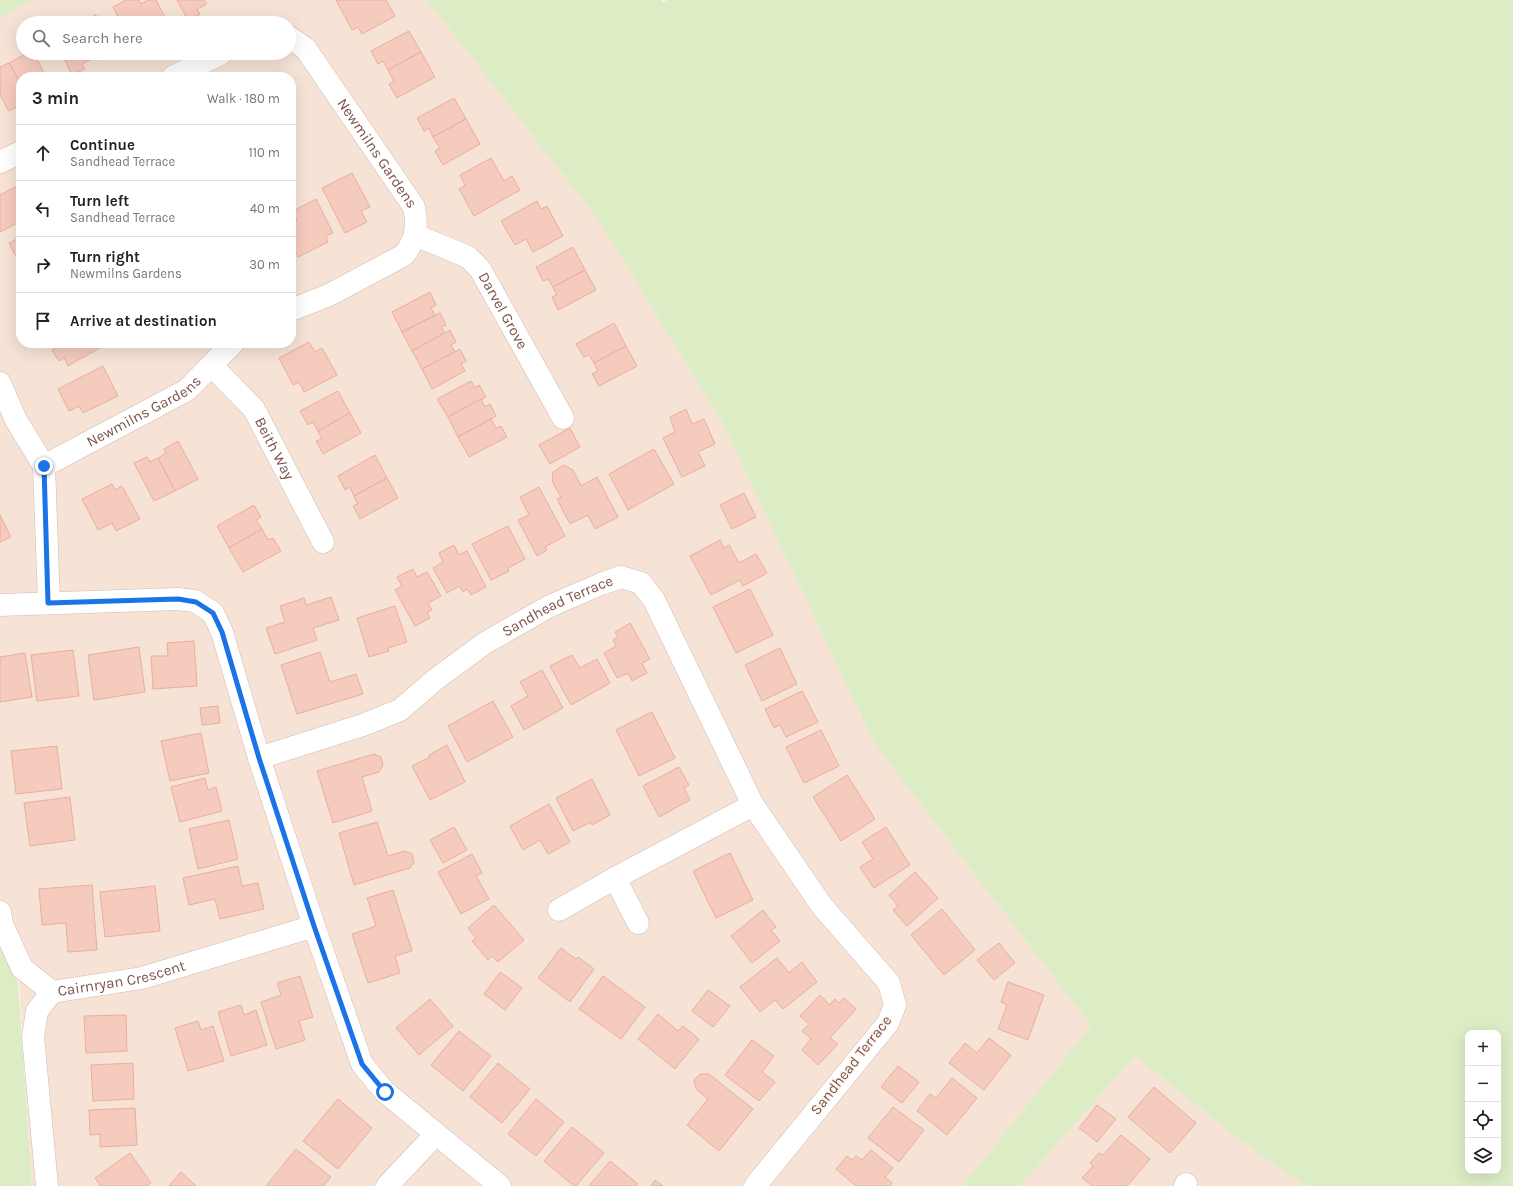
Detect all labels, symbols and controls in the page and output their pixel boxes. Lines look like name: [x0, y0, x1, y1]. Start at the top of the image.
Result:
search box: [16, 16, 296, 60]
icon: search: [30, 27, 52, 49]
text: Search here: [62, 29, 143, 47]
text: 3 min: [32, 88, 79, 108]
text: Walk · 180 m: [207, 91, 280, 106]
street label: Newmilns Gardens: [333, 95, 421, 212]
text: Continue: [70, 136, 135, 154]
icon: ahead: [32, 142, 54, 164]
text: 110 m: [248, 145, 280, 160]
text: Sandhead Terrace: [70, 154, 175, 169]
text: Turn left: [70, 192, 129, 210]
icon: left: [32, 198, 54, 220]
text: 40 m: [250, 201, 280, 216]
text: Sandhead Terrace: [70, 210, 175, 225]
text: Turn right: [70, 248, 140, 266]
icon: right: [32, 254, 54, 276]
text: 30 m: [249, 257, 280, 272]
text: Newmilns Gardens: [70, 266, 182, 281]
street label: Darvel Grove: [475, 269, 532, 352]
icon: arrive: [32, 310, 54, 332]
text: Arrive at destination: [70, 312, 217, 330]
street label: Newmilns Gardens: [83, 372, 205, 451]
street label: Beith Way: [251, 414, 298, 483]
route end: [35, 457, 53, 475]
street label: Sandhead Terrace: [499, 572, 615, 640]
street label: Cairnryan Crescent: [56, 956, 188, 1000]
street label: Sandhead Terrace: [807, 1012, 895, 1118]
map controls: [1465, 1030, 1501, 1174]
button: +: [1465, 1030, 1501, 1066]
button: −: [1465, 1066, 1501, 1102]
route start: [376, 1083, 394, 1101]
button: locate: [1465, 1102, 1501, 1138]
button: layers: [1465, 1138, 1501, 1174]

